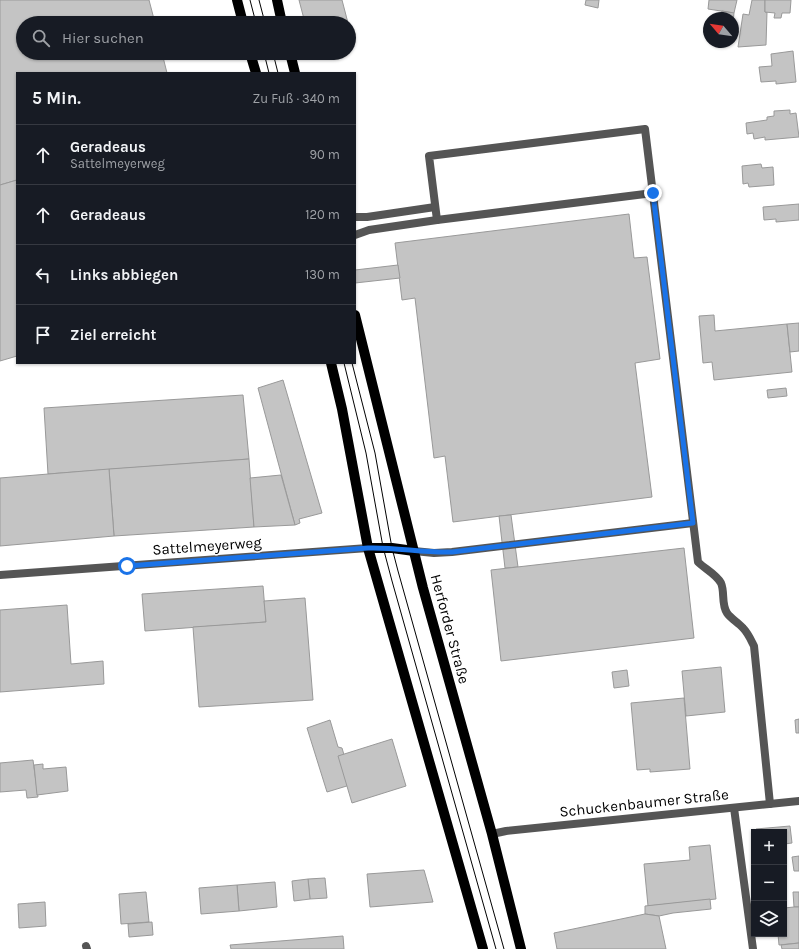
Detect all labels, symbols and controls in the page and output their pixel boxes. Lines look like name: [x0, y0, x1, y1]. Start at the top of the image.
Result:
north arrow: [703, 12, 739, 48]
search box: [16, 16, 356, 60]
icon: search: [30, 27, 52, 49]
text: Hier suchen: [62, 29, 144, 47]
text: 5 Min.: [32, 88, 81, 108]
text: Zu Fuß · 340 m: [253, 91, 340, 106]
text: Geradeaus: [70, 138, 146, 156]
icon: ahead: [32, 144, 54, 166]
text: 90 m: [309, 147, 340, 162]
text: Sattelmeyerweg: [70, 156, 165, 171]
route end: [644, 184, 662, 202]
icon: ahead: [32, 204, 54, 226]
text: Geradeaus: [70, 206, 146, 224]
text: 120 m: [305, 207, 340, 222]
icon: left: [32, 264, 54, 286]
text: Links abbiegen: [70, 266, 178, 284]
text: 130 m: [305, 267, 340, 282]
icon: arrive: [32, 324, 54, 346]
text: Ziel erreicht: [70, 326, 156, 344]
street label: Sattelmeyerweg: [152, 533, 263, 559]
route start: [118, 557, 136, 575]
street label: Herforder Straße: [427, 572, 473, 686]
street label: Schuckenbaumer Straße: [558, 785, 730, 821]
map controls: [751, 829, 787, 937]
button: +: [751, 829, 787, 865]
button: −: [751, 865, 787, 901]
button: layers: [751, 901, 787, 937]

